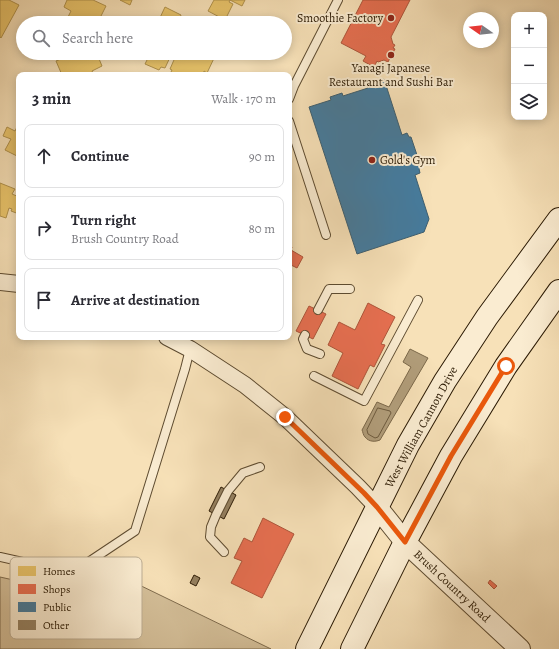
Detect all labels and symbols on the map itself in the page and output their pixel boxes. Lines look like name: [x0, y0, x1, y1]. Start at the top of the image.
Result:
place label: Smoothie Factory: [297, 10, 384, 26]
north arrow: [463, 12, 499, 48]
marker: Smoothie Factory: [386, 13, 396, 23]
marker: Yanagi Japanese Restaurant and Sushi Bar: [386, 50, 396, 60]
place label: Yanagi Japanese Restaurant and Sushi Bar: [329, 60, 454, 90]
place label: Gold's Gym: [380, 152, 436, 168]
marker: Gold's Gym: [367, 155, 377, 165]
route start: [497, 357, 515, 375]
street label: West William Cannon Drive: [380, 364, 461, 491]
route end: [276, 408, 294, 426]
street label: Brush Country Road: [410, 546, 494, 626]
legend: [10, 557, 142, 639]
text: Homes: [43, 564, 75, 579]
text: Shops: [43, 582, 70, 597]
text: Public: [43, 600, 71, 615]
text: Other: [43, 618, 69, 633]

